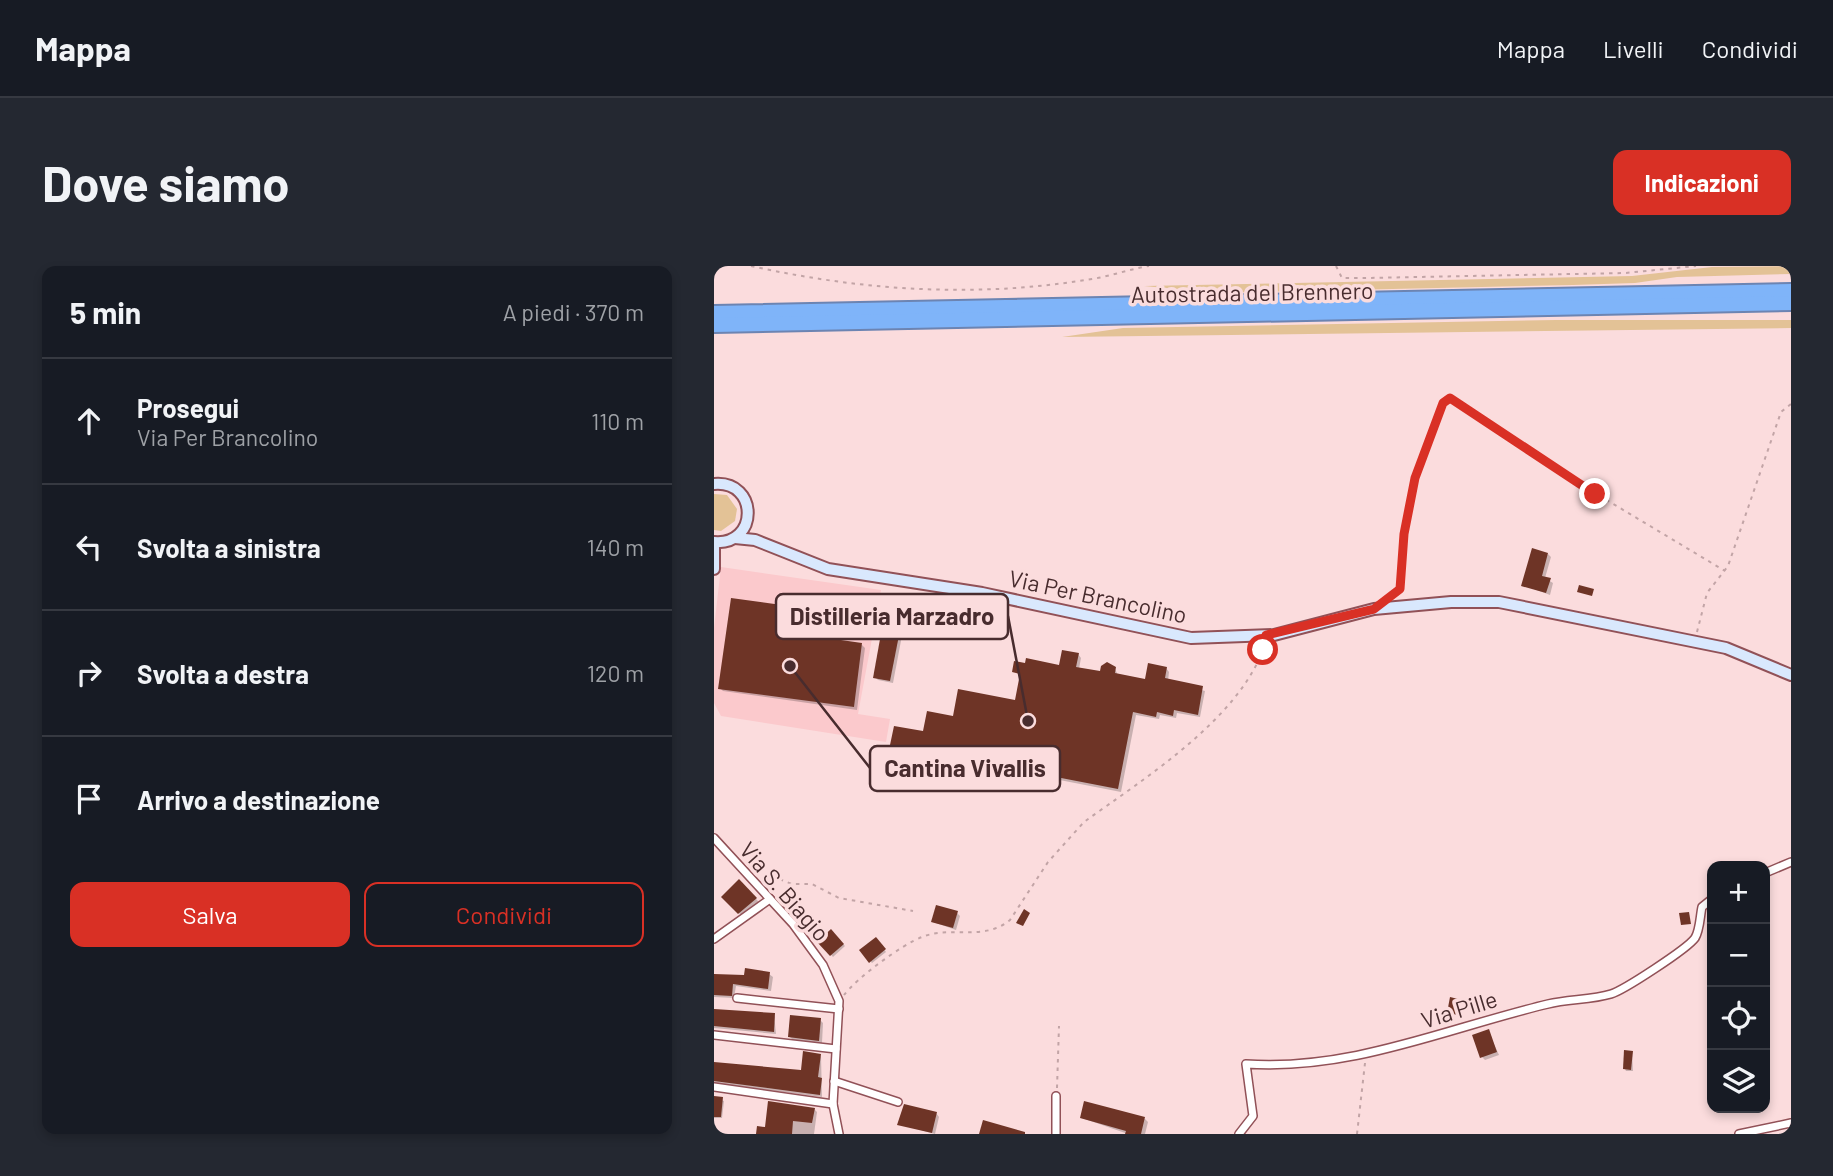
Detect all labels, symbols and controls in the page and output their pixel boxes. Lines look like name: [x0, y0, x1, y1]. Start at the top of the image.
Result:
text: Mappa: [35, 28, 131, 68]
text: Mappa: [1497, 34, 1565, 63]
text: Livelli: [1603, 34, 1664, 63]
text: Condividi: [1702, 34, 1798, 63]
button: Indicazioni: [1613, 150, 1791, 215]
text: Dove siamo: [42, 153, 290, 212]
street label: Autostrada del Brennero: [1130, 276, 1374, 308]
text: 5 min: [70, 294, 141, 330]
text: A piedi · 370 m: [503, 298, 644, 326]
text: Prosegui: [137, 392, 239, 423]
icon: ahead: [70, 402, 108, 440]
text: 110 m: [591, 407, 644, 435]
text: Via Per Brancolino: [137, 423, 318, 451]
route end: [1579, 478, 1610, 509]
icon: left: [70, 528, 108, 566]
text: Svolta a sinistra: [137, 532, 321, 563]
text: 140 m: [587, 533, 644, 561]
street label: Via Per Brancolino: [1006, 563, 1190, 629]
callout: Distilleria Marzadro: [776, 594, 1008, 639]
text: Distilleria Marzadro: [790, 601, 994, 630]
route start: [1247, 634, 1278, 665]
icon: right: [70, 654, 108, 692]
text: Svolta a destra: [137, 658, 309, 689]
text: 120 m: [587, 659, 644, 687]
callout: Cantina Vivallis: [870, 746, 1060, 791]
text: Cantina Vivallis: [884, 753, 1046, 782]
icon: arrive: [70, 780, 108, 818]
text: Arrivo a destinazione: [137, 784, 380, 815]
street label: Via S. Biagio: [734, 836, 836, 946]
map controls: [1707, 861, 1770, 1113]
button: +: [1707, 861, 1770, 924]
button: Salva: [70, 882, 350, 947]
button: Condividi: [364, 882, 644, 947]
button: −: [1707, 924, 1770, 987]
street label: Via Pille: [1418, 984, 1500, 1034]
button: locate: [1707, 987, 1770, 1050]
button: layers: [1707, 1050, 1770, 1113]

